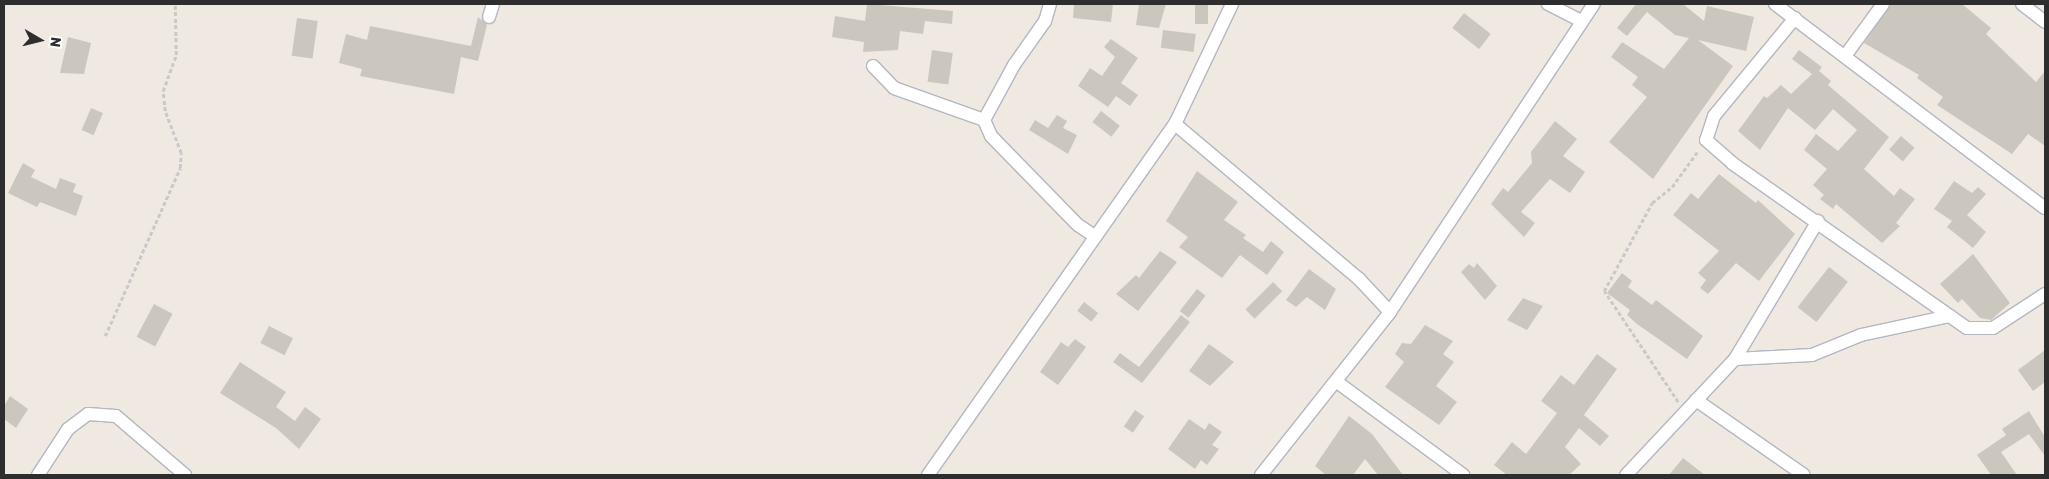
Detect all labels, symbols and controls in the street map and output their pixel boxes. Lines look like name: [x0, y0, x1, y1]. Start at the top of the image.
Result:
north arrow: [15, 15, 65, 65]
text: N: [46, 36, 64, 48]

